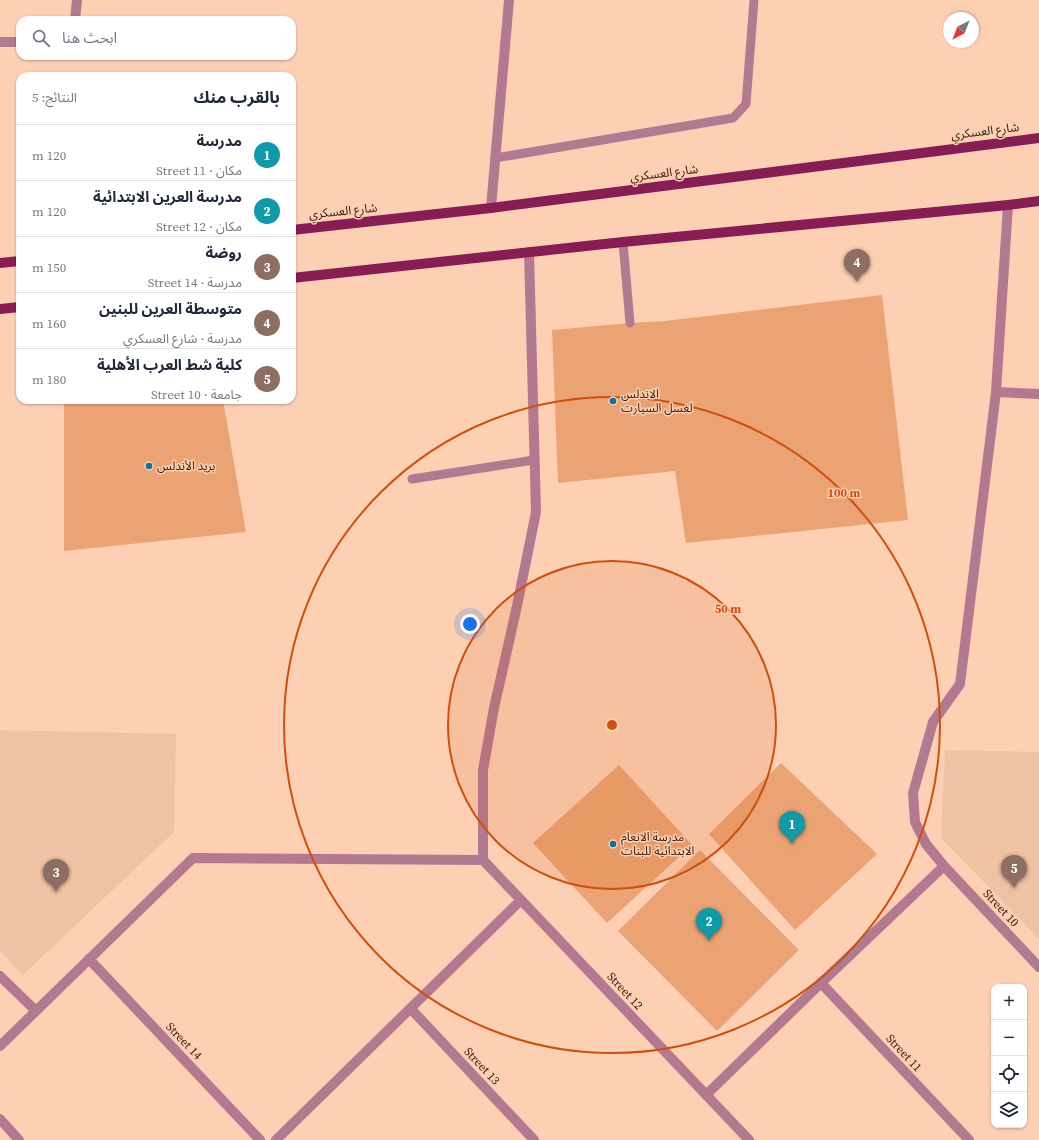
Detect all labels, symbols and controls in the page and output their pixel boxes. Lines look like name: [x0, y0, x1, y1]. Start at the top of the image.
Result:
north arrow: [943, 12, 979, 48]
search box: [16, 16, 296, 60]
icon: search: [30, 27, 52, 49]
text: ابحث هنا: [62, 27, 117, 48]
text: بالقرب منك: [193, 85, 280, 109]
text: النتائج: 5: [32, 89, 77, 106]
street label: شارع العسكري: [950, 119, 1020, 145]
text: مدرسة: [196, 130, 242, 151]
text: 120 m: [32, 147, 66, 164]
text: 1: [263, 147, 271, 164]
street label: شارع العسكري: [629, 161, 699, 187]
text: مكان · Street 11: [156, 162, 242, 179]
text: مدرسة العرين الابتدائية: [93, 186, 242, 207]
street label: شارع العسكري: [308, 199, 378, 224]
text: 120 m: [32, 203, 66, 220]
text: 2: [263, 203, 271, 220]
text: مكان · Street 12: [156, 218, 242, 235]
text: روضة: [205, 242, 242, 263]
pin: 4: [844, 249, 870, 282]
text: 150 m: [32, 259, 66, 276]
text: 3: [263, 259, 271, 276]
text: مدرسة · Street 14: [148, 274, 242, 291]
text: متوسطة العرين للبنين: [99, 298, 242, 319]
text: 160 m: [32, 315, 66, 332]
text: 4: [263, 315, 271, 332]
text: مدرسة · شارع العسكري: [123, 330, 242, 347]
text: كلية شط العرب الأهلية: [97, 354, 242, 375]
text: 180 m: [32, 371, 66, 388]
text: 5: [263, 371, 271, 388]
text: جامعة · Street 10: [151, 386, 242, 403]
place label: الاندلس لغسل السيارت: [621, 386, 693, 416]
marker: الاندلس لغسل السيارت: [608, 396, 618, 406]
place label: بريد الأندلس: [157, 458, 215, 474]
marker: بريد الأندلس: [144, 461, 154, 471]
text: 100 m: [828, 485, 861, 501]
text: 50 m: [715, 601, 741, 617]
your location: [460, 614, 480, 634]
centre of rings: [605, 718, 619, 732]
pin: 1: [779, 811, 805, 844]
place label: مدرسة الانعام الابتدائية للبنات: [621, 829, 695, 859]
marker: مدرسة الانعام الابتدائية للبنات: [608, 839, 618, 849]
pin: 5: [1001, 855, 1027, 888]
pin: 3: [43, 859, 69, 892]
street label: Street 10: [980, 886, 1022, 930]
pin: 2: [696, 908, 722, 941]
street label: Street 12: [604, 969, 646, 1013]
map controls: [991, 984, 1027, 1128]
button: +: [991, 984, 1027, 1020]
street label: Street 14: [162, 1019, 206, 1063]
button: −: [991, 1020, 1027, 1056]
street label: Street 11: [883, 1031, 925, 1075]
street label: Street 13: [461, 1044, 503, 1088]
button: locate: [991, 1056, 1027, 1092]
button: layers: [991, 1092, 1027, 1128]

